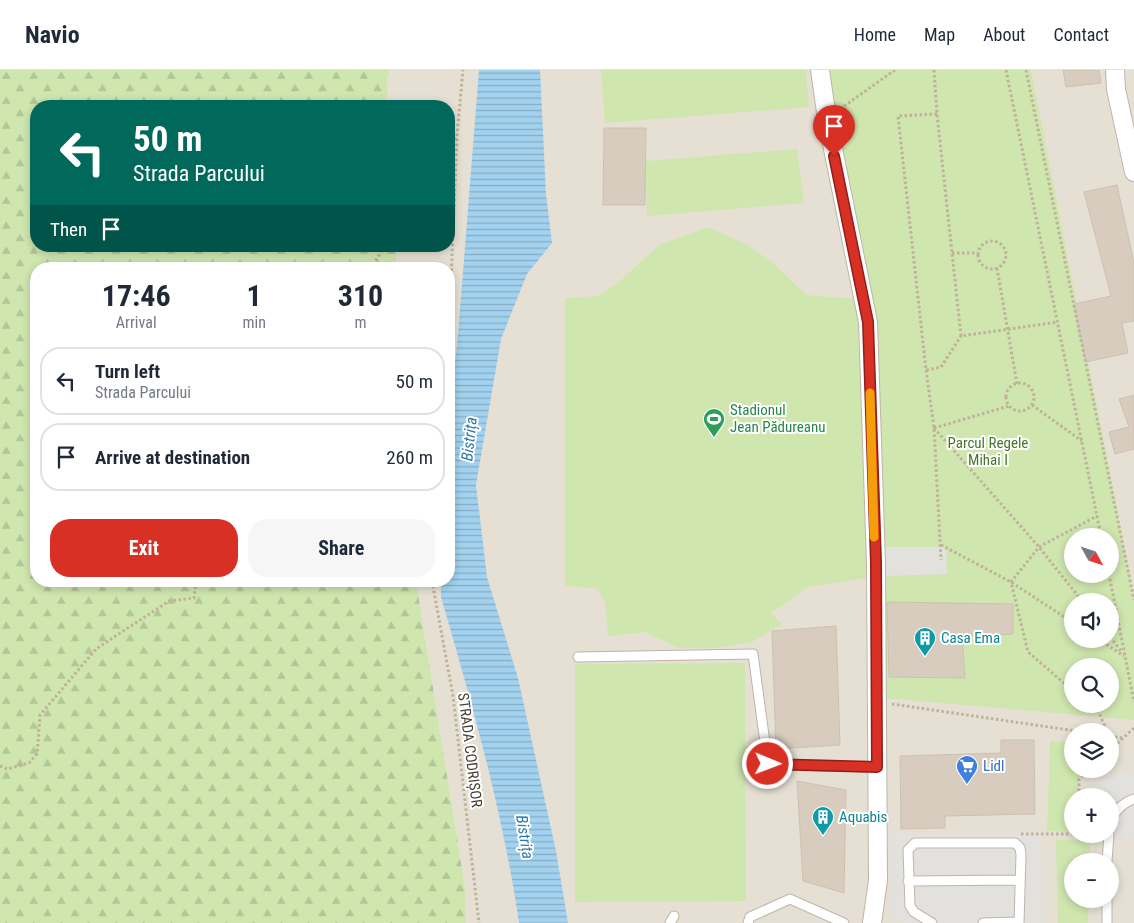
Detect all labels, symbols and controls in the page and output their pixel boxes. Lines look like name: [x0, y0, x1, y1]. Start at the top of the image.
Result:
text: Navio: [25, 21, 80, 49]
text: Home: [854, 24, 896, 45]
text: Map: [924, 24, 955, 45]
text: About: [983, 24, 1025, 45]
text: Contact: [1053, 24, 1109, 45]
pin: [813, 105, 855, 156]
icon: arrive: [820, 112, 848, 140]
text: 50 m: [133, 119, 202, 160]
icon: left: [50, 120, 115, 185]
text: Strada Parcului: [133, 161, 265, 186]
icon: arrive: [97, 215, 125, 243]
text: Then: [50, 218, 87, 241]
text: 17:46: [102, 278, 171, 313]
text: 1: [247, 278, 262, 313]
text: 310: [338, 278, 383, 313]
text: Arrival: [116, 313, 157, 332]
text: min: [242, 313, 266, 332]
text: m: [354, 313, 366, 332]
text: Turn left: [95, 360, 160, 383]
icon: left: [52, 367, 80, 395]
text: 50 m: [396, 370, 433, 393]
text: Strada Parcului: [95, 383, 191, 402]
place label: Stadionul Jean Pădureanu: [730, 401, 825, 436]
sports icon: Stadionul Jean Pădureanu: [702, 407, 726, 438]
water label: Bistrița: [457, 416, 482, 462]
park label: Parcul Regele Mihai I: [948, 434, 1028, 469]
icon: arrive: [52, 443, 80, 471]
text: Arrive at destination: [95, 446, 250, 469]
text: 260 m: [386, 446, 433, 469]
button: Exit: [50, 519, 238, 577]
button: Share: [248, 519, 435, 577]
north arrow: [1064, 528, 1119, 582]
map controls: [1064, 528, 1119, 908]
button: sound: [1064, 593, 1119, 648]
building icon: Casa Ema: [913, 626, 937, 657]
place label: Casa Ema: [941, 629, 1000, 647]
button: search: [1064, 658, 1119, 713]
street label: STRADA CODRIȘOR: [454, 692, 486, 808]
button: layers: [1064, 723, 1119, 778]
position arrow: [741, 737, 793, 789]
supermarket icon: Lidl: [955, 754, 979, 785]
place label: Lidl: [983, 757, 1004, 775]
button: +: [1064, 788, 1119, 843]
building icon: Aquabis: [811, 805, 835, 836]
place label: Aquabis: [839, 808, 887, 826]
water label: Bistrița: [511, 814, 538, 860]
button: −: [1064, 853, 1119, 908]

